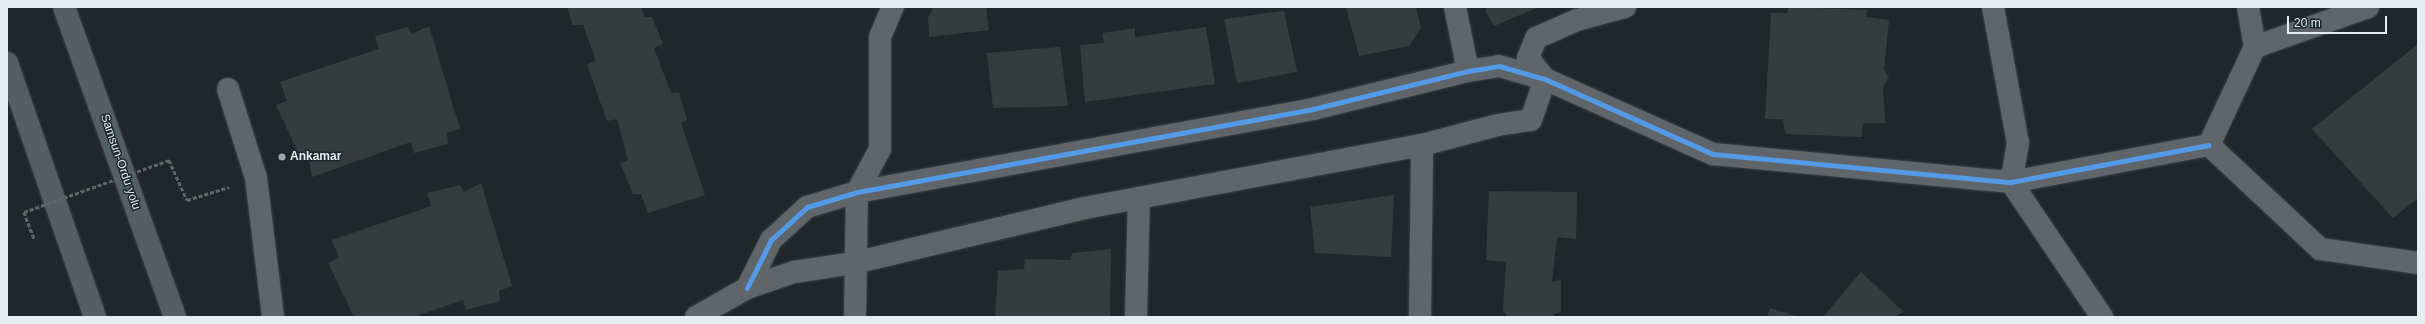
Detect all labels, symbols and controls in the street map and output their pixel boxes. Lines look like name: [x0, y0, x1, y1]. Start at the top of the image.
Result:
scale bar: [2289, 8, 2389, 34]
text: 20 m: [2294, 16, 2321, 30]
street label: Samsun-Ordu yolu: [97, 112, 143, 212]
place label: Ankamar: [290, 150, 341, 164]
marker: Ankamar: [277, 152, 287, 162]

